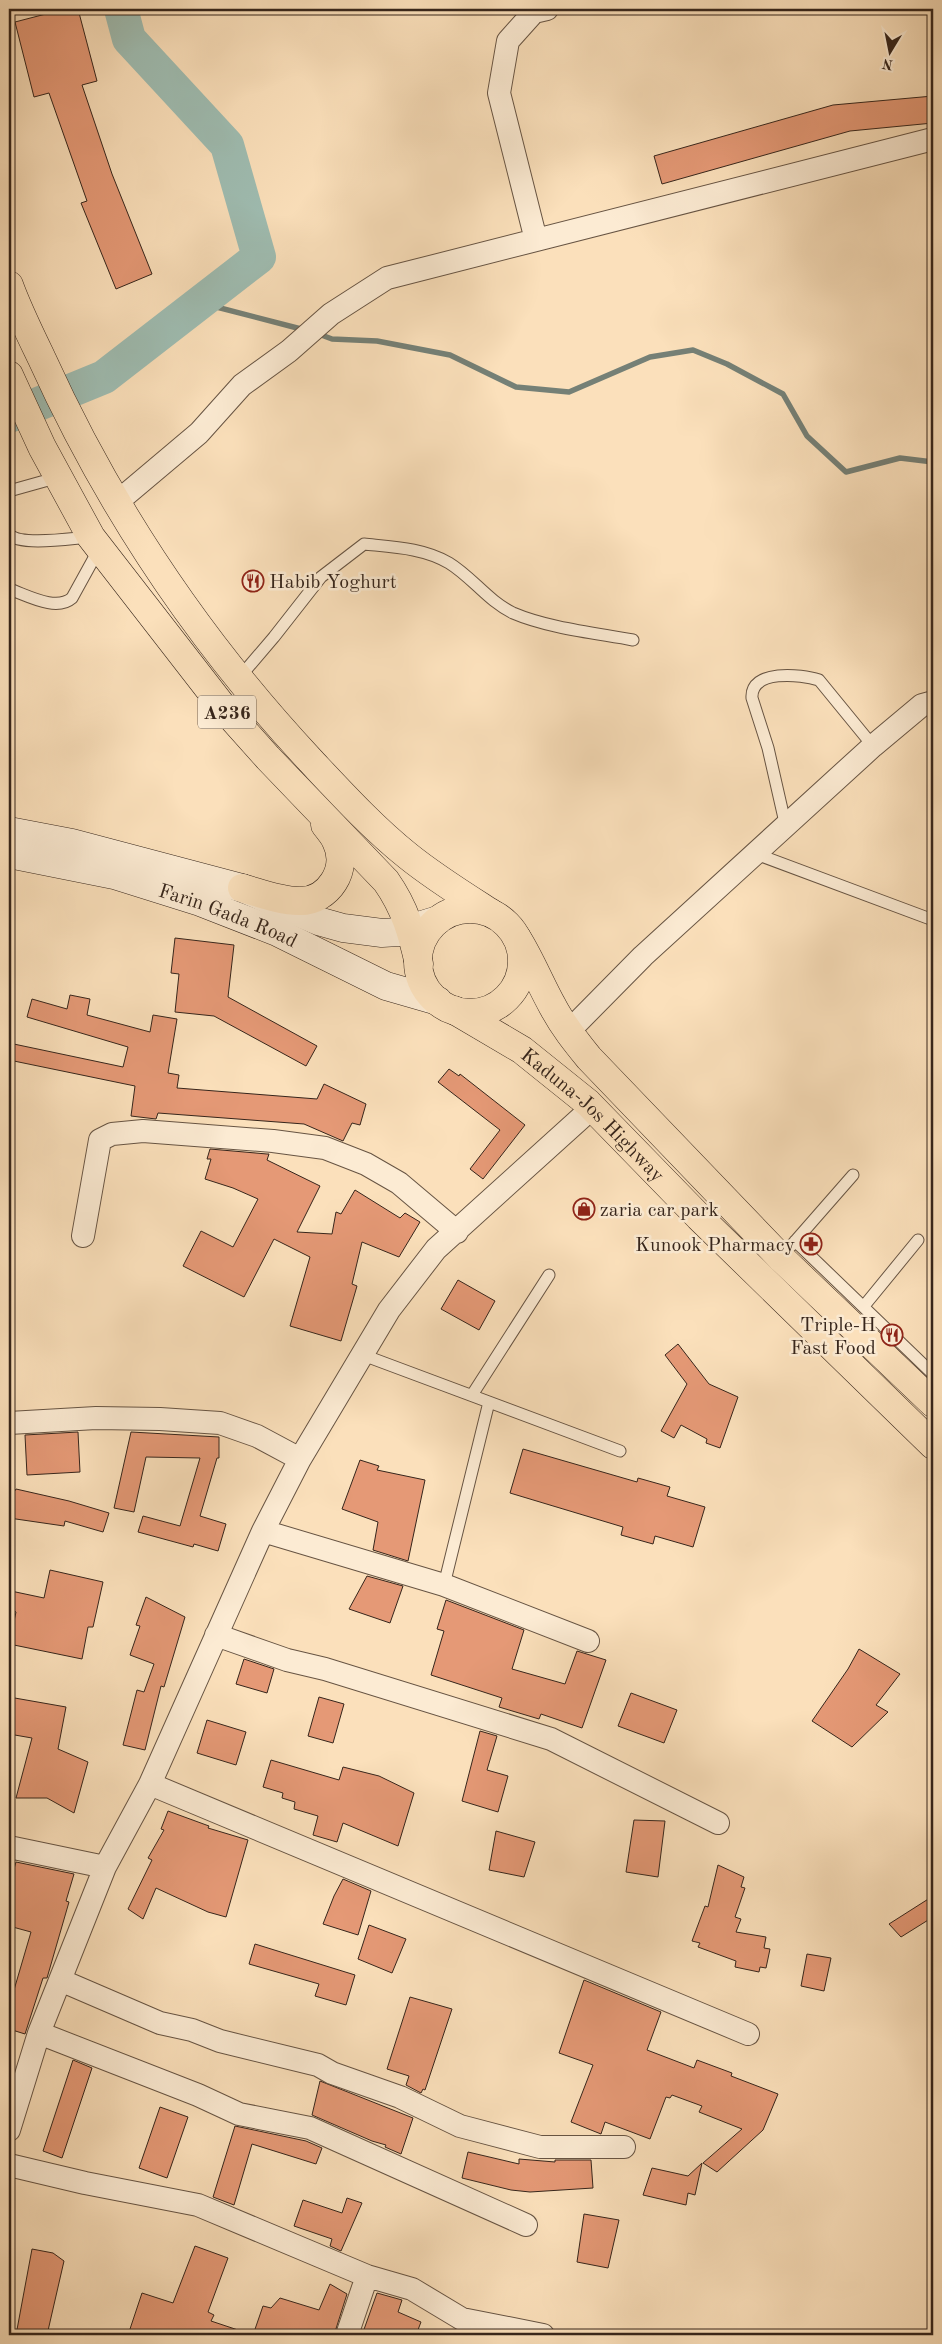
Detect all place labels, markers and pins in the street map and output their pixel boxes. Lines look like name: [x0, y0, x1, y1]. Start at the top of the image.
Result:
restaurant icon: Habib Yoghurt: [241, 569, 265, 593]
place label: Habib Yoghurt: [269, 573, 397, 593]
shop icon: zaria car park: [572, 1197, 596, 1221]
place label: zaria car park: [600, 1201, 719, 1221]
pharmacy icon: Kunook Pharmacy: [799, 1232, 823, 1256]
place label: Kunook Pharmacy: [635, 1236, 795, 1256]
place label: Triple-H Fast Food: [790, 1316, 876, 1359]
restaurant icon: Triple-H Fast Food: [880, 1323, 904, 1347]

